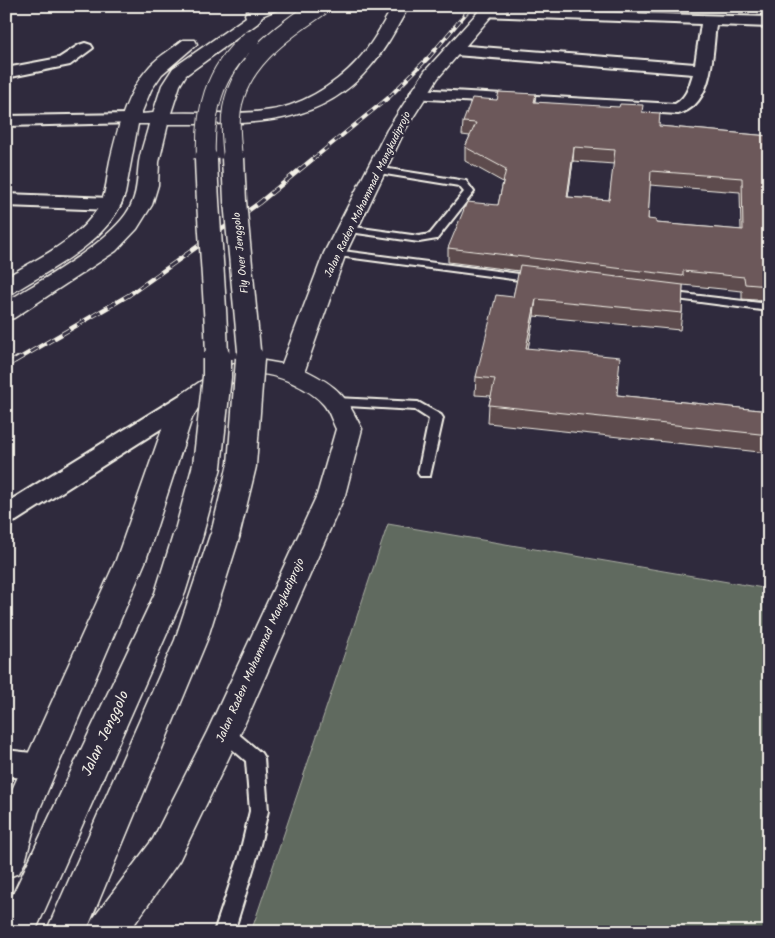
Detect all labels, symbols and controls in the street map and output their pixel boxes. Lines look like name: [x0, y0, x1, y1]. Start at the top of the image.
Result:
street label: Jalan Raden Mohammad Mangkudiprojo: [320, 108, 416, 281]
street label: Fly Over Jenggolo: [228, 211, 254, 294]
street label: Jalan Raden Mohammad Mangkudiprojo: [211, 555, 310, 745]
street label: Jalan Jenggolo: [76, 686, 136, 780]

